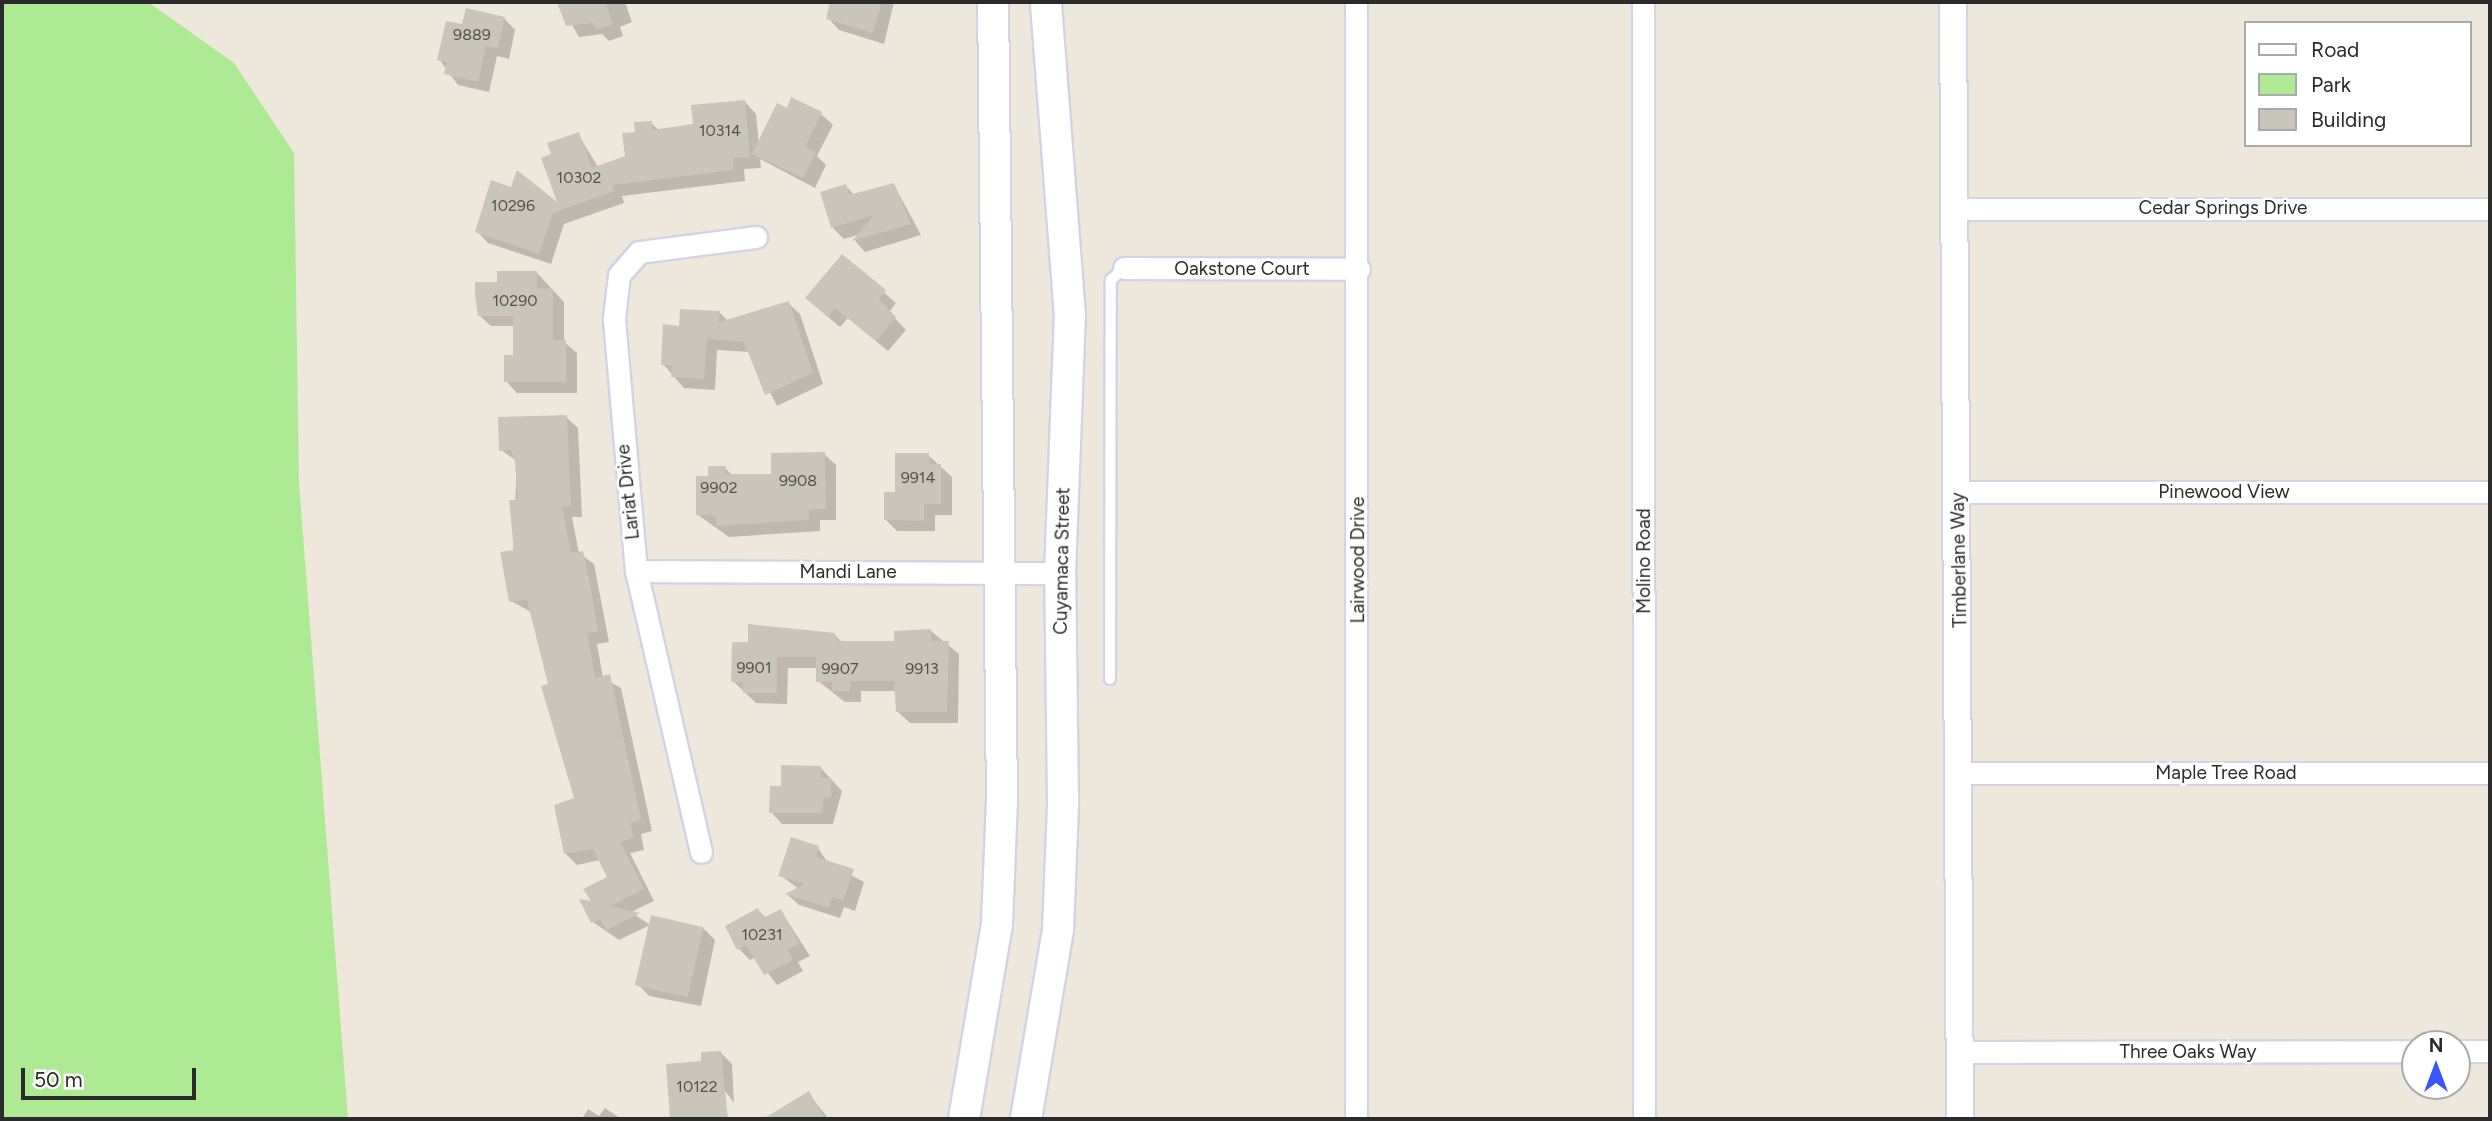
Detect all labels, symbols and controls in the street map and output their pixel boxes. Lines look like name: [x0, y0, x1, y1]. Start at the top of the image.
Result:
legend: [2244, 21, 2471, 147]
house number: 9889: [453, 25, 491, 45]
text: Road: [2311, 37, 2359, 62]
text: Park: [2311, 72, 2351, 97]
text: Building: [2311, 107, 2386, 132]
house number: 10314: [699, 121, 741, 141]
house number: 10302: [557, 168, 601, 188]
house number: 10296: [491, 196, 535, 216]
street label: Cedar Springs Drive: [2139, 197, 2307, 219]
street label: Oakstone Court: [1174, 258, 1310, 280]
house number: 10290: [492, 291, 538, 311]
street label: Lariat Drive: [612, 443, 644, 541]
house number: 9914: [901, 468, 935, 488]
house number: 9908: [779, 471, 817, 491]
house number: 9902: [700, 478, 738, 498]
street label: Pinewood View: [2158, 481, 2290, 503]
street label: Cuyamaca Street: [1049, 487, 1075, 635]
street label: Timberlane Way: [1946, 492, 1972, 628]
street label: Lairwood Drive: [1347, 497, 1369, 623]
street label: Molino Road: [1633, 508, 1655, 614]
street label: Mandi Lane: [799, 561, 897, 583]
house number: 9901: [737, 658, 771, 678]
house number: 9907: [822, 659, 858, 679]
house number: 9913: [905, 659, 939, 679]
street label: Maple Tree Road: [2155, 762, 2297, 784]
house number: 10231: [741, 925, 783, 945]
north arrow: [2401, 1030, 2471, 1100]
text: N: [2429, 1034, 2443, 1057]
street label: Three Oaks Way: [2119, 1041, 2257, 1063]
scale bar: [24, 1054, 200, 1098]
text: 50 m: [34, 1067, 83, 1092]
house number: 10122: [676, 1077, 718, 1097]

